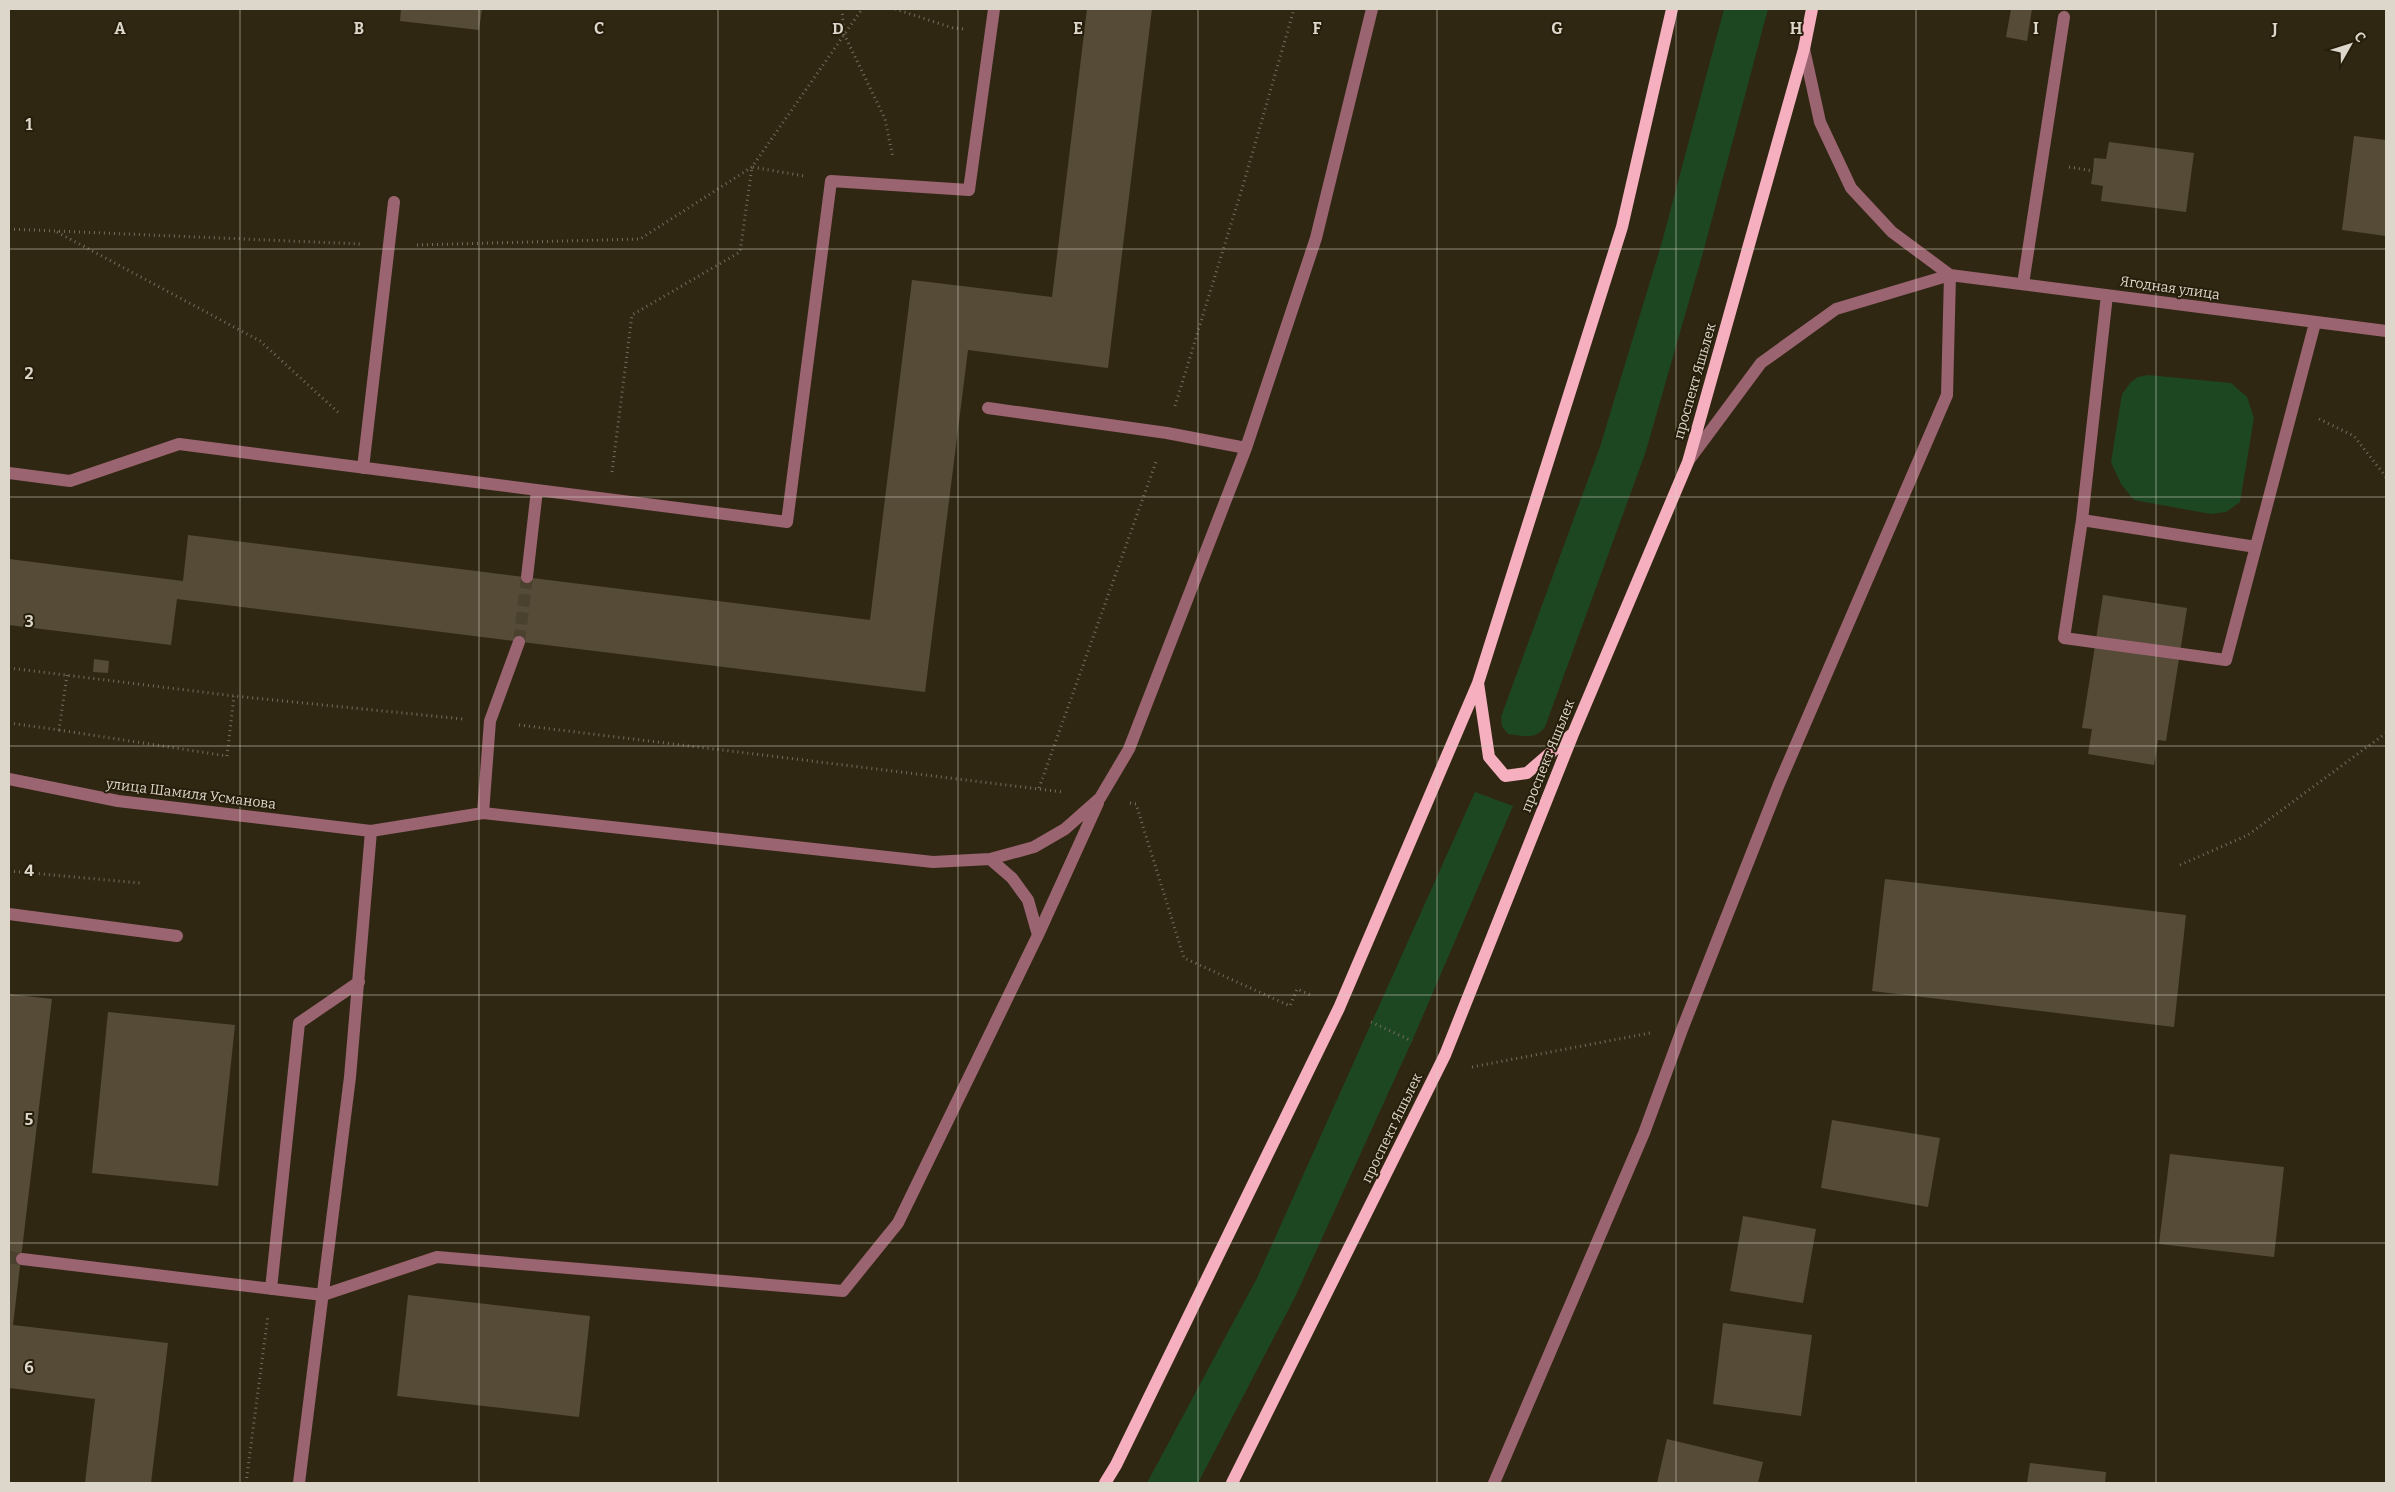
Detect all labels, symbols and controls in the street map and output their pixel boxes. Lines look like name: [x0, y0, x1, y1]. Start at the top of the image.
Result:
text: A: [114, 19, 126, 38]
text: B: [354, 19, 364, 38]
text: C: [594, 19, 604, 38]
text: D: [832, 19, 844, 38]
text: E: [1073, 19, 1083, 38]
text: F: [1313, 19, 1322, 38]
text: G: [1551, 19, 1563, 38]
text: H: [1790, 19, 1803, 38]
text: I: [2033, 19, 2039, 38]
text: J: [2271, 19, 2278, 38]
north arrow: [2325, 20, 2375, 70]
text: С: [2350, 28, 2369, 46]
text: 1: [26, 115, 33, 134]
street label: Ягодная улица: [2119, 273, 2221, 303]
street label: проспект Яшьлек: [1670, 320, 1720, 441]
text: 2: [24, 364, 34, 383]
text: 3: [24, 612, 34, 631]
street label: проспект Яшьлек: [1518, 696, 1579, 815]
street label: улица Шамиля Усманова: [104, 775, 277, 813]
text: 4: [24, 861, 34, 880]
street label: проспект Яшьлек: [1358, 1070, 1426, 1186]
text: 5: [25, 1110, 34, 1129]
text: 6: [24, 1358, 34, 1377]

